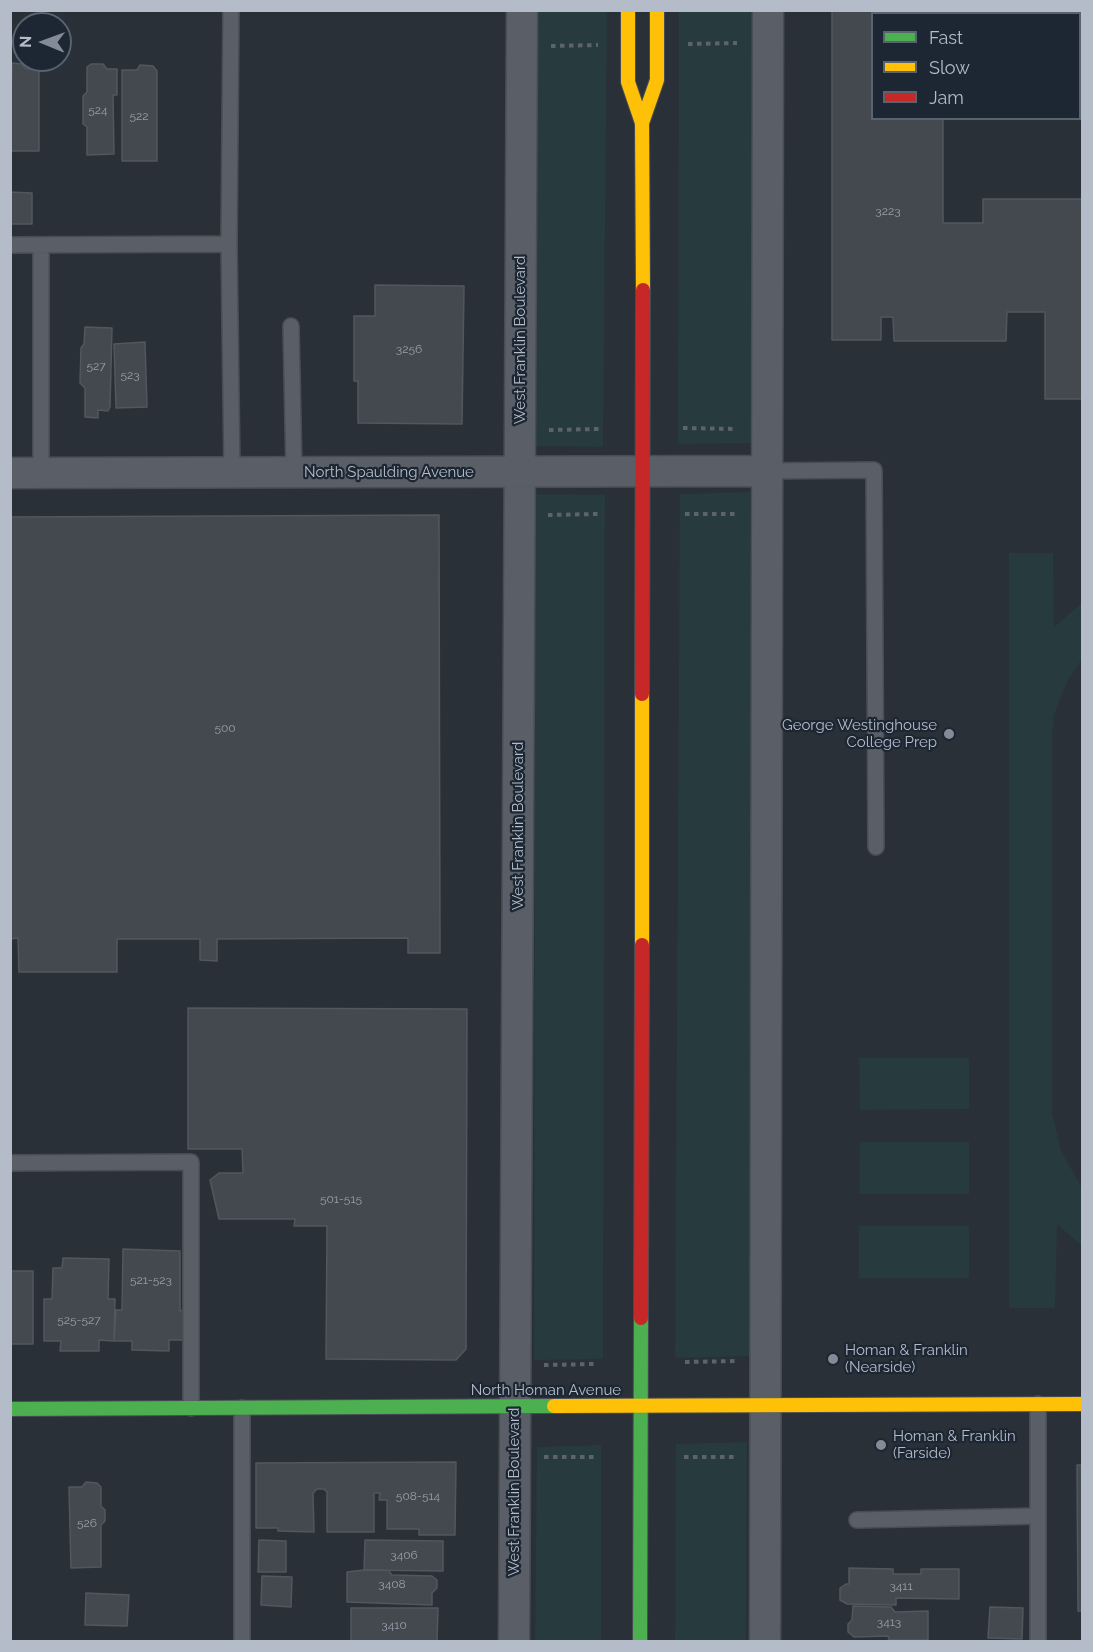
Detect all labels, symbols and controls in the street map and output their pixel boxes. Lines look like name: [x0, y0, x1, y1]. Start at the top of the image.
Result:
north arrow: [12, 12, 72, 72]
legend: [871, 12, 1081, 120]
text: Fast: [929, 27, 963, 48]
text: N: [16, 35, 35, 48]
text: Slow: [929, 57, 970, 78]
text: Jam: [929, 87, 964, 108]
house number: 524: [88, 103, 108, 117]
house number: 522: [129, 109, 149, 123]
house number: 3223: [875, 204, 901, 218]
street label: West Franklin Boulevard: [511, 256, 529, 424]
house number: 3256: [396, 342, 422, 356]
house number: 527: [86, 359, 106, 373]
house number: 523: [120, 368, 140, 382]
street label: North Spaulding Avenue: [304, 463, 474, 481]
place label: George Westinghouse College Prep: [782, 716, 937, 751]
house number: 500: [214, 721, 236, 735]
marker: George Westinghouse College Prep: [942, 727, 956, 741]
street label: West Franklin Boulevard: [509, 742, 527, 910]
house number: 501-515: [320, 1192, 362, 1206]
house number: 521-523: [130, 1273, 172, 1287]
house number: 525-527: [57, 1313, 101, 1327]
place label: Homan & Franklin (Nearside): [845, 1341, 968, 1376]
marker: Homan & Franklin (Nearside): [826, 1352, 840, 1366]
street label: North Homan Avenue: [471, 1381, 621, 1399]
street label: West Franklin Boulevard: [505, 1408, 523, 1576]
place label: Homan & Franklin (Farside): [893, 1427, 1016, 1462]
marker: Homan & Franklin (Farside): [874, 1438, 888, 1452]
house number: 508-514: [396, 1489, 440, 1503]
house number: 526: [77, 1516, 97, 1530]
house number: 3406: [390, 1548, 418, 1562]
house number: 3408: [378, 1577, 406, 1591]
house number: 3411: [889, 1579, 913, 1593]
house number: 3413: [877, 1615, 901, 1629]
house number: 3410: [381, 1618, 407, 1632]

